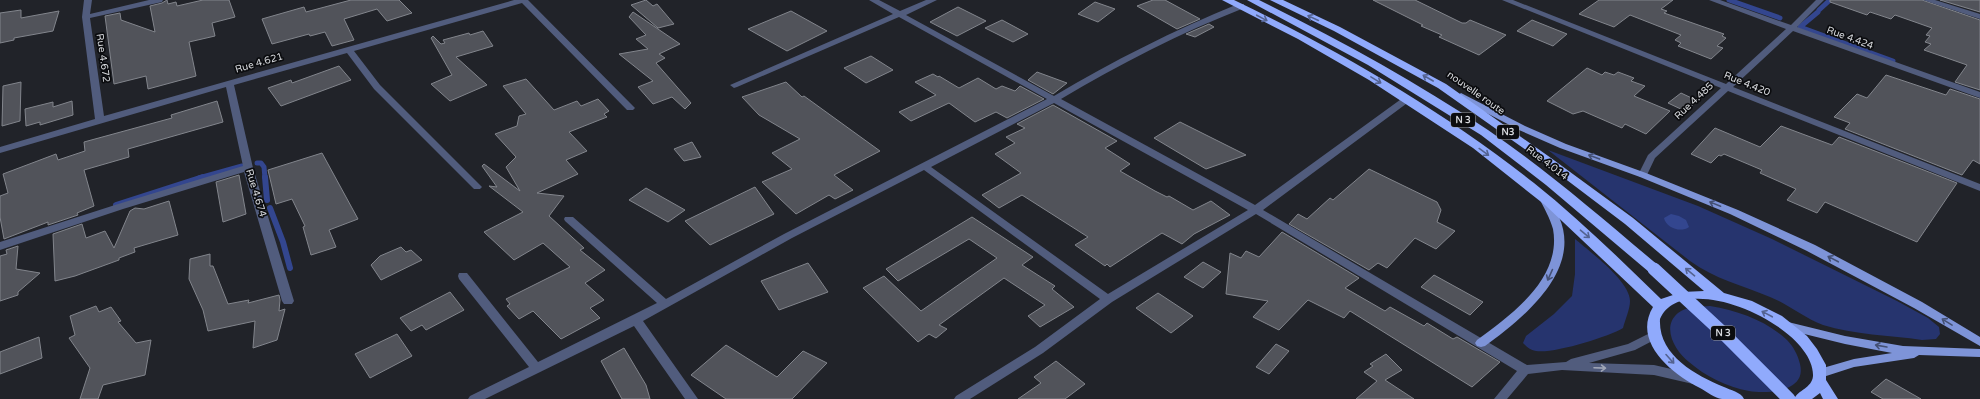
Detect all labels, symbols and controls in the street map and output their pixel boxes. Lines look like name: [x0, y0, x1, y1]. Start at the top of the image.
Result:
one-way arrow: [1256, 14, 1268, 22]
one-way arrow: [1307, 14, 1319, 21]
street label: Rue 4.424: [1825, 24, 1875, 52]
street label: Rue 4.672: [94, 33, 112, 83]
street label: Rue 4.621: [234, 50, 284, 76]
street label: nouvelle route: [1445, 69, 1507, 118]
street label: Rue 4.420: [1722, 69, 1772, 99]
one-way arrow: [1423, 74, 1434, 82]
one-way arrow: [1370, 76, 1381, 84]
street label: Rue 4.485: [1672, 80, 1716, 122]
road number: N 3: [1451, 113, 1475, 127]
road number: N3: [1497, 125, 1519, 139]
street label: Rue 4.014: [1524, 143, 1570, 183]
one-way arrow: [1479, 148, 1490, 156]
one-way arrow: [1588, 153, 1600, 161]
street label: Rue 4.674: [243, 168, 269, 218]
one-way arrow: [1710, 200, 1722, 208]
one-way arrow: [1580, 229, 1591, 238]
one-way arrow: [1827, 255, 1839, 263]
one-way arrow: [1684, 267, 1695, 276]
one-way arrow: [1546, 268, 1553, 280]
one-way arrow: [1761, 309, 1773, 317]
one-way arrow: [1942, 318, 1953, 326]
road number: N 3: [1711, 326, 1735, 340]
one-way arrow: [1874, 342, 1887, 350]
one-way arrow: [1665, 354, 1675, 364]
one-way arrow: [1593, 364, 1606, 371]

